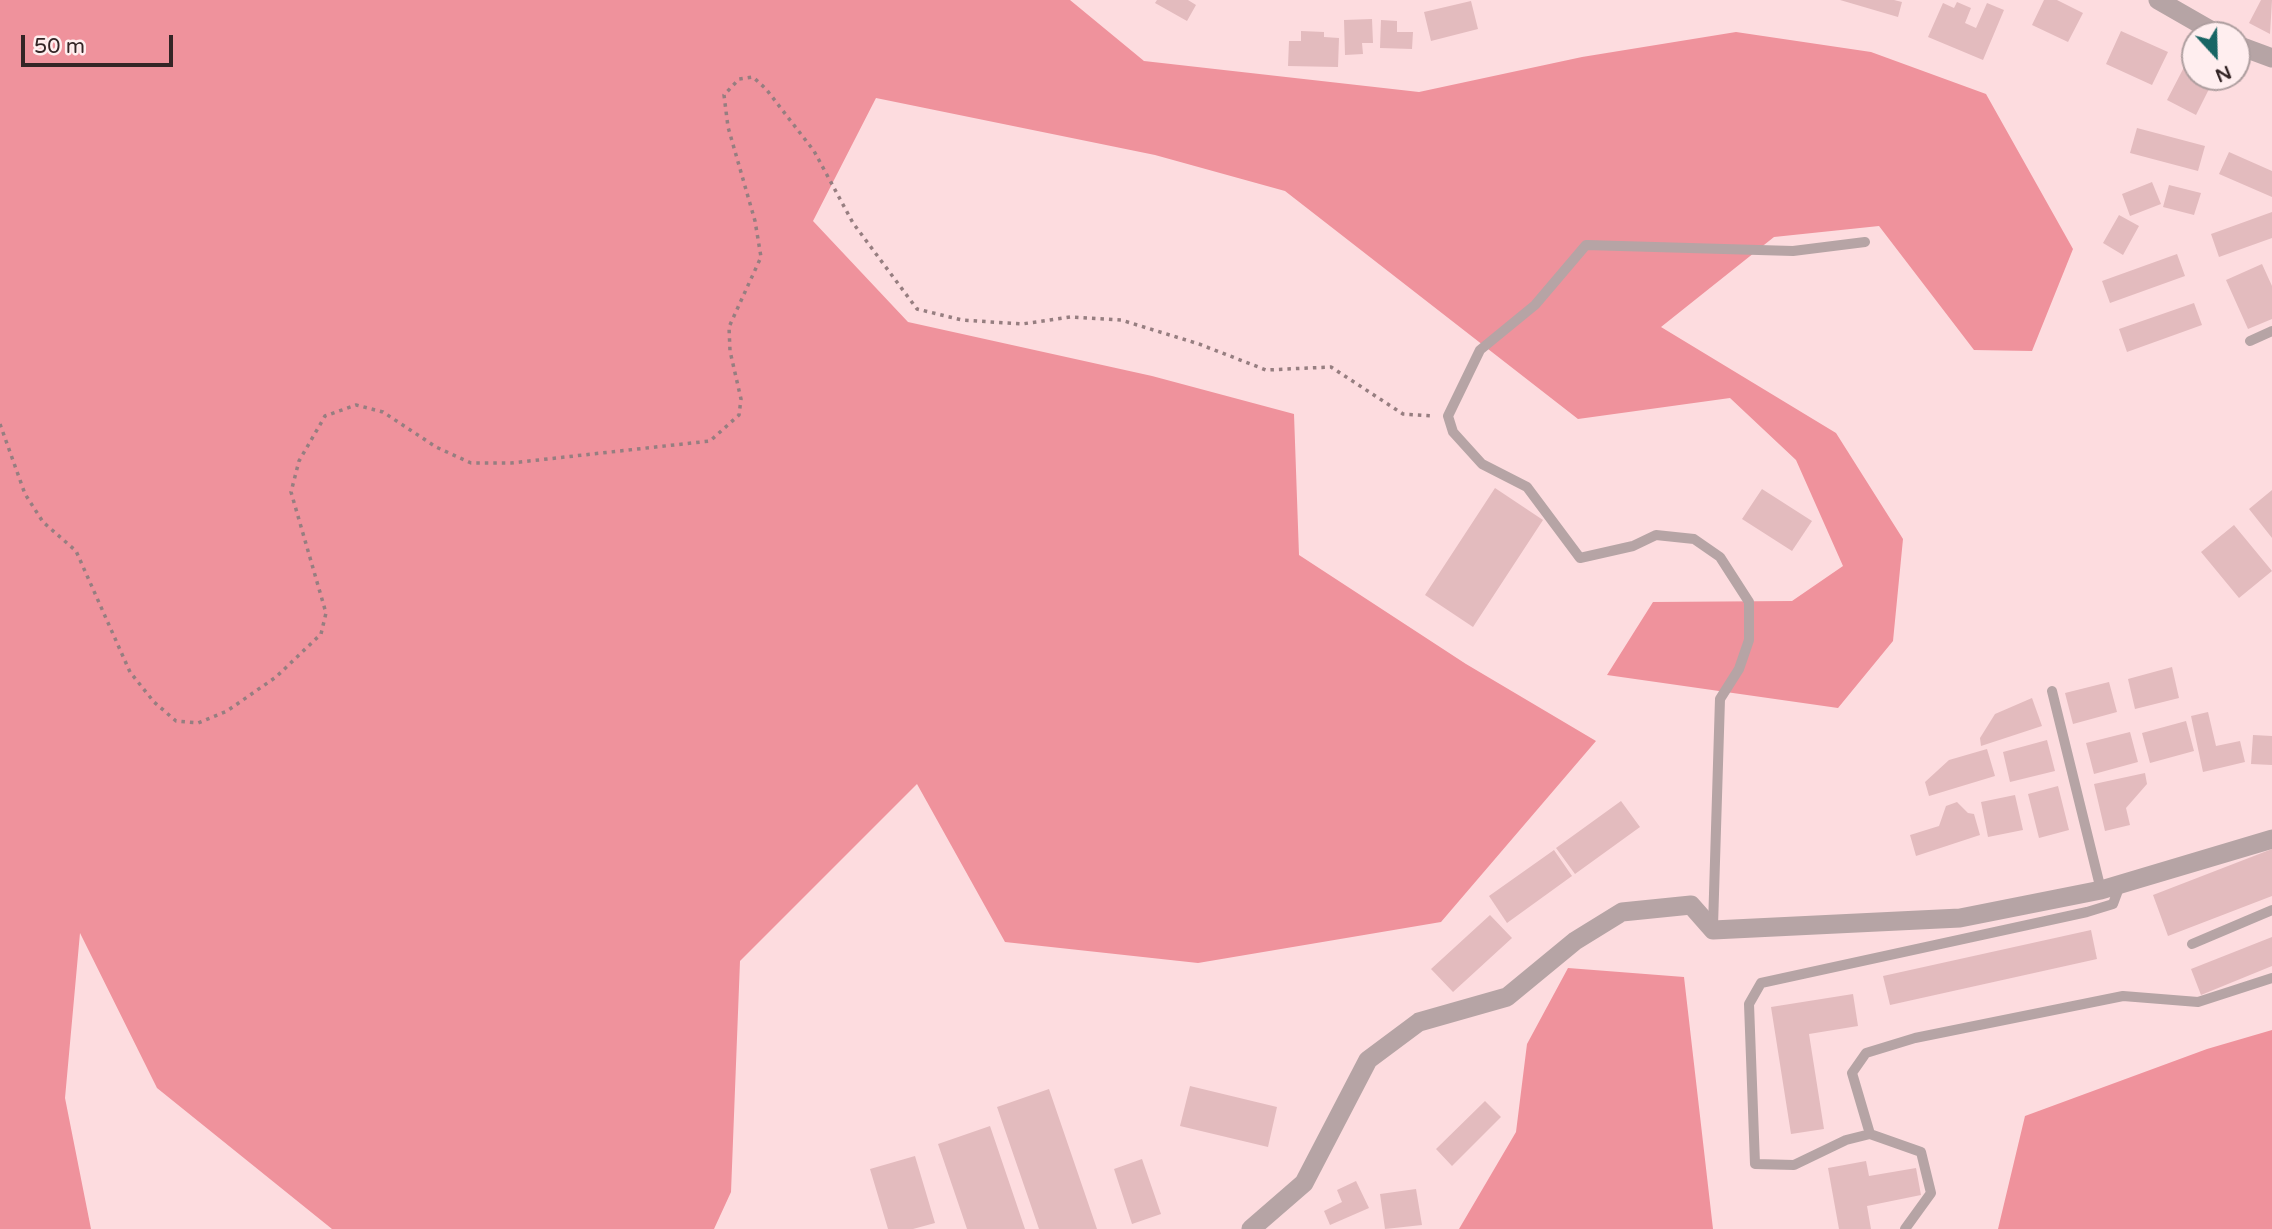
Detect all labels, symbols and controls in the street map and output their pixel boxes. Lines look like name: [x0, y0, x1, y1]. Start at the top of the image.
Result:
scale bar: [24, 21, 177, 65]
north arrow: [2181, 21, 2251, 91]
text: 50 m: [34, 34, 85, 59]
text: N: [2212, 61, 2234, 87]

